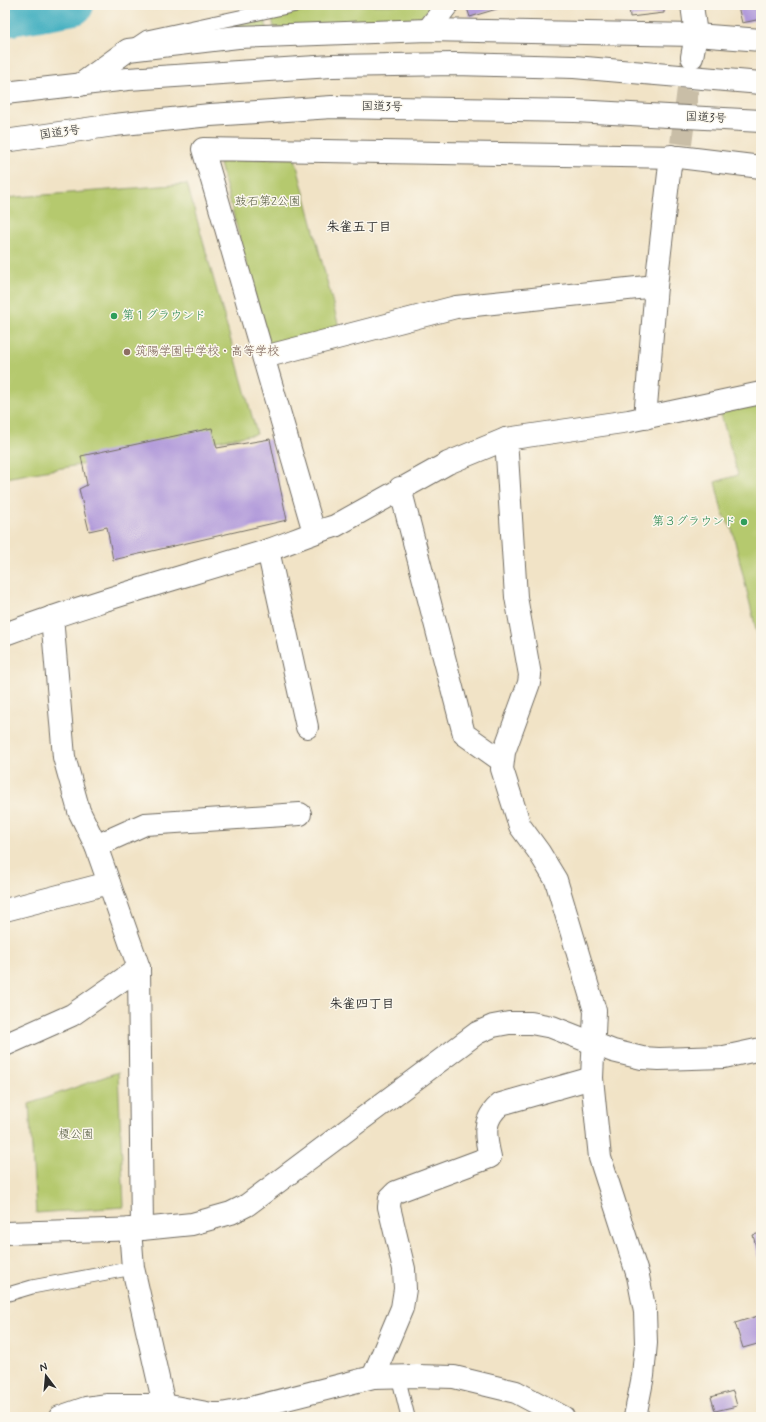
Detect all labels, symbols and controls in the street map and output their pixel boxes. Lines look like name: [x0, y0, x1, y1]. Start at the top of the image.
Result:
street label: 国道3号: [361, 99, 403, 115]
street label: 国道3号: [685, 109, 727, 127]
street label: 国道3号: [38, 122, 82, 144]
park label: 鼓石第2公園: [235, 194, 301, 210]
district label: 朱雀五丁目: [326, 219, 392, 236]
place label: 第１グラウンド: [122, 308, 206, 324]
marker: 第１グラウンド: [109, 311, 119, 321]
place label: 筑陽学園中学校・高等学校: [135, 344, 279, 360]
marker: 筑陽学園中学校・高等学校: [122, 347, 132, 357]
place label: 第３グラウンド: [652, 514, 736, 530]
marker: 第３グラウンド: [739, 517, 749, 527]
district label: 朱雀四丁目: [329, 996, 395, 1013]
park label: 榎公園: [58, 1127, 94, 1143]
north arrow: [26, 1356, 66, 1396]
text: N: [38, 1360, 49, 1375]

